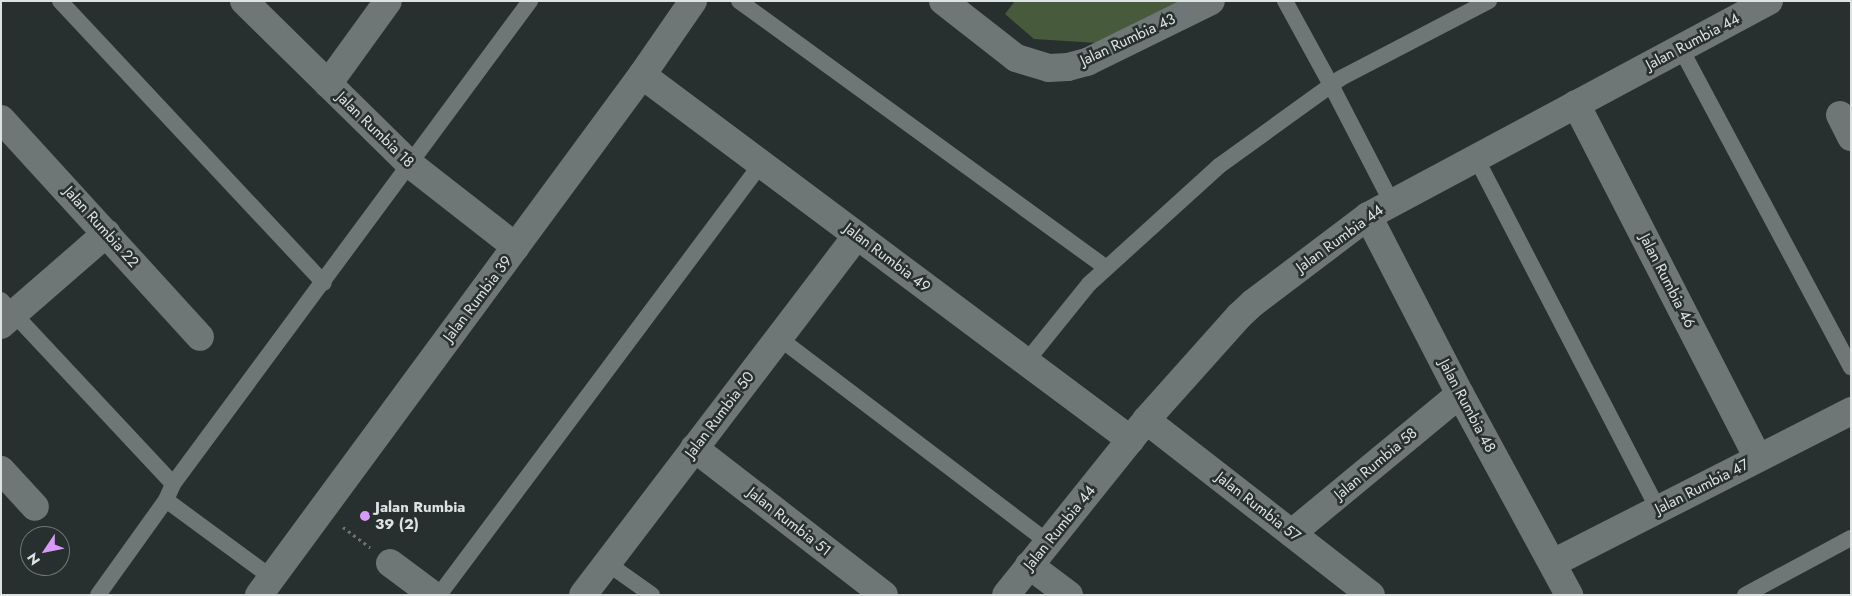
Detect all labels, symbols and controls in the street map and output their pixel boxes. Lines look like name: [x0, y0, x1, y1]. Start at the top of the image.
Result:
street label: Jalan Rumbia 43: [1078, 10, 1178, 70]
street label: Jalan Rumbia 44: [1643, 10, 1743, 74]
street label: Jalan Rumbia 18: [332, 88, 418, 172]
street label: Jalan Rumbia 22: [60, 183, 142, 271]
street label: Jalan Rumbia 44: [1293, 201, 1387, 277]
street label: Jalan Rumbia 49: [840, 220, 934, 296]
street label: Jalan Rumbia 46: [1636, 231, 1698, 331]
street label: Jalan Rumbia 39: [440, 253, 516, 345]
street label: Jalan Rumbia 48: [1435, 356, 1499, 456]
street label: Jalan Rumbia 50: [682, 368, 758, 462]
street label: Jalan Rumbia 58: [1331, 424, 1421, 504]
street label: Jalan Rumbia 47: [1652, 456, 1752, 518]
street label: Jalan Rumbia 57: [1212, 468, 1304, 546]
street label: Jalan Rumbia 44: [1020, 482, 1100, 574]
street label: Jalan Rumbia 51: [744, 484, 834, 560]
place label: Jalan Rumbia 39 (2): [375, 498, 465, 533]
marker: Jalan Rumbia 39 (2): [359, 510, 371, 522]
north arrow: [20, 526, 70, 576]
text: N: [22, 549, 45, 569]

